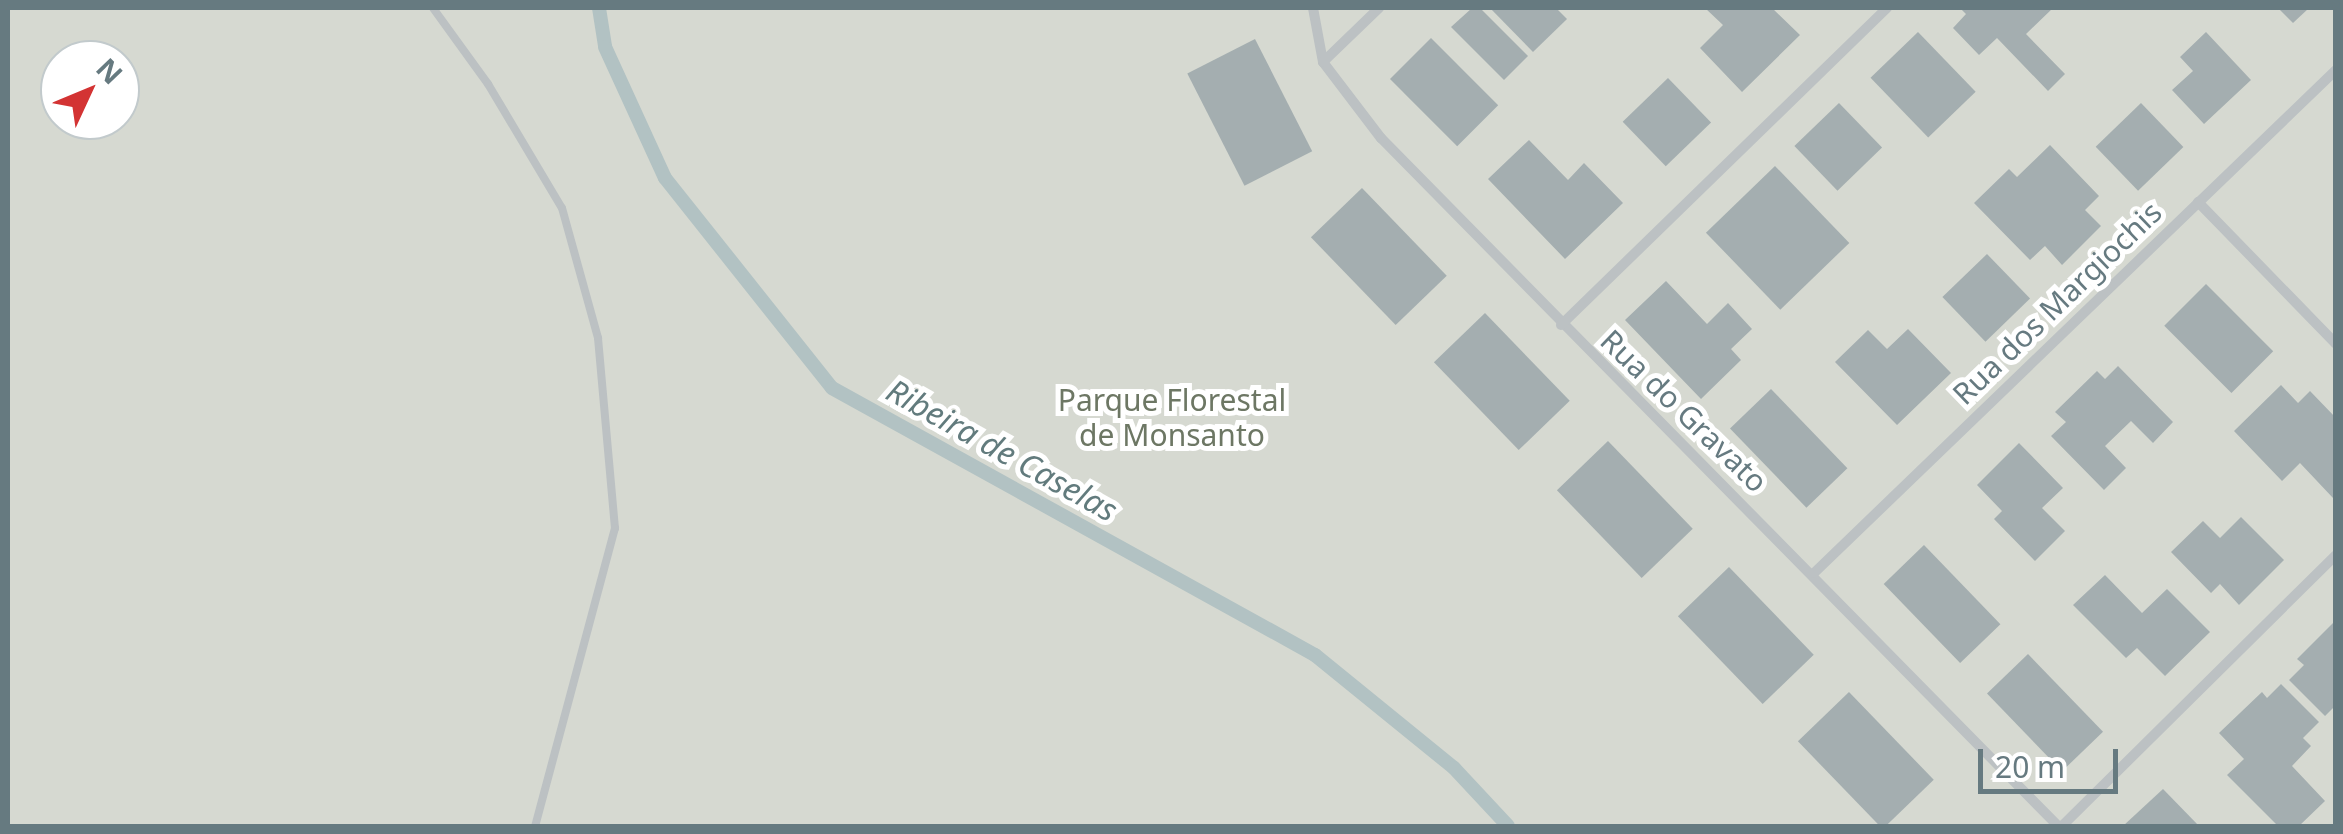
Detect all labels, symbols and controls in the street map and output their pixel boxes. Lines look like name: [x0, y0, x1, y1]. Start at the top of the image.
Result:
north arrow: [40, 40, 140, 140]
text: N: [89, 49, 132, 92]
street label: Rua dos Margiochis: [1945, 194, 2169, 412]
street label: Rua do Gravato: [1593, 322, 1775, 500]
water label: Ribeira de Caselas: [880, 371, 1124, 529]
park label: Parque Florestal de Monsanto: [1058, 382, 1286, 452]
scale bar: [1983, 729, 2123, 791]
text: 20 m: [1995, 746, 2065, 787]

